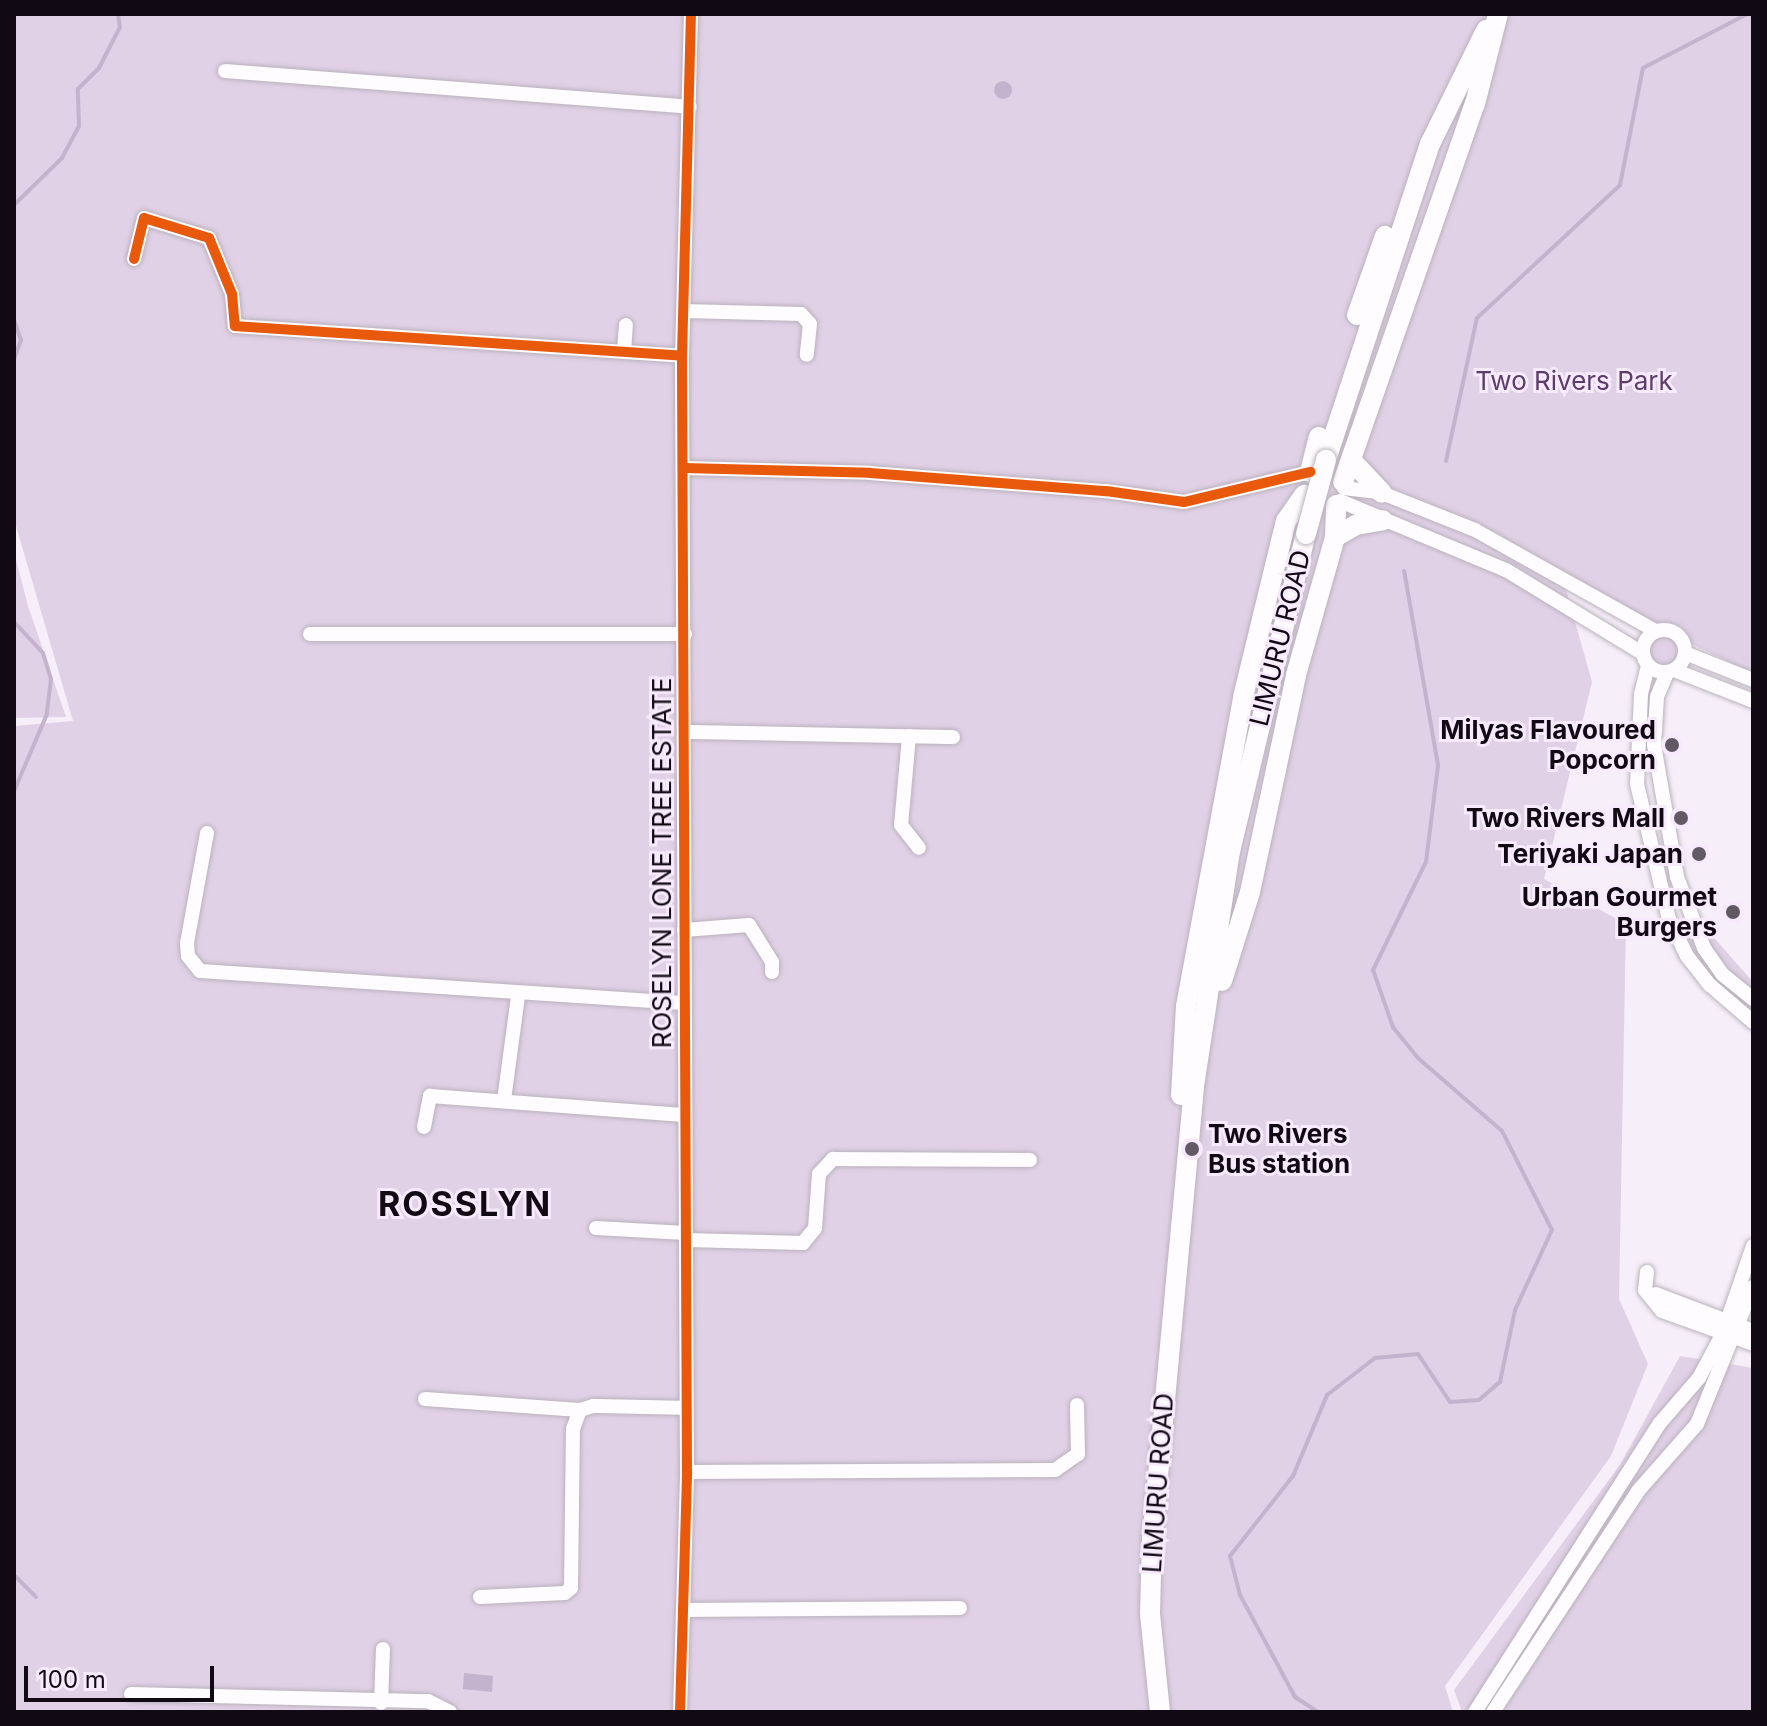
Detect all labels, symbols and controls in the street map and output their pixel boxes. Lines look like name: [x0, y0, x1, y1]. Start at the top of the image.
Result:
park label: Two Rivers Park: [1475, 365, 1673, 397]
street label: LIMURU ROAD: [1243, 547, 1317, 729]
street label: ROSELYN LONE TREE ESTATE: [646, 678, 678, 1048]
place label: Milyas Flavoured Popcorn: [1440, 714, 1656, 776]
marker: Milyas Flavoured Popcorn: [1663, 736, 1681, 754]
place label: Two Rivers Mall: [1466, 802, 1665, 834]
marker: Two Rivers Mall: [1672, 809, 1690, 827]
place label: Teriyaki Japan: [1497, 838, 1683, 870]
marker: Teriyaki Japan: [1690, 845, 1708, 863]
place label: Urban Gourmet Burgers: [1522, 881, 1717, 942]
marker: Urban Gourmet Burgers: [1724, 903, 1742, 921]
place label: Two Rivers Bus station: [1208, 1118, 1350, 1180]
marker: Two Rivers Bus station: [1183, 1140, 1201, 1158]
district label: ROSSLYN: [378, 1184, 552, 1224]
street label: LIMURU ROAD: [1136, 1392, 1180, 1574]
scale bar: [28, 1650, 218, 1700]
text: 100 m: [38, 1665, 106, 1694]

